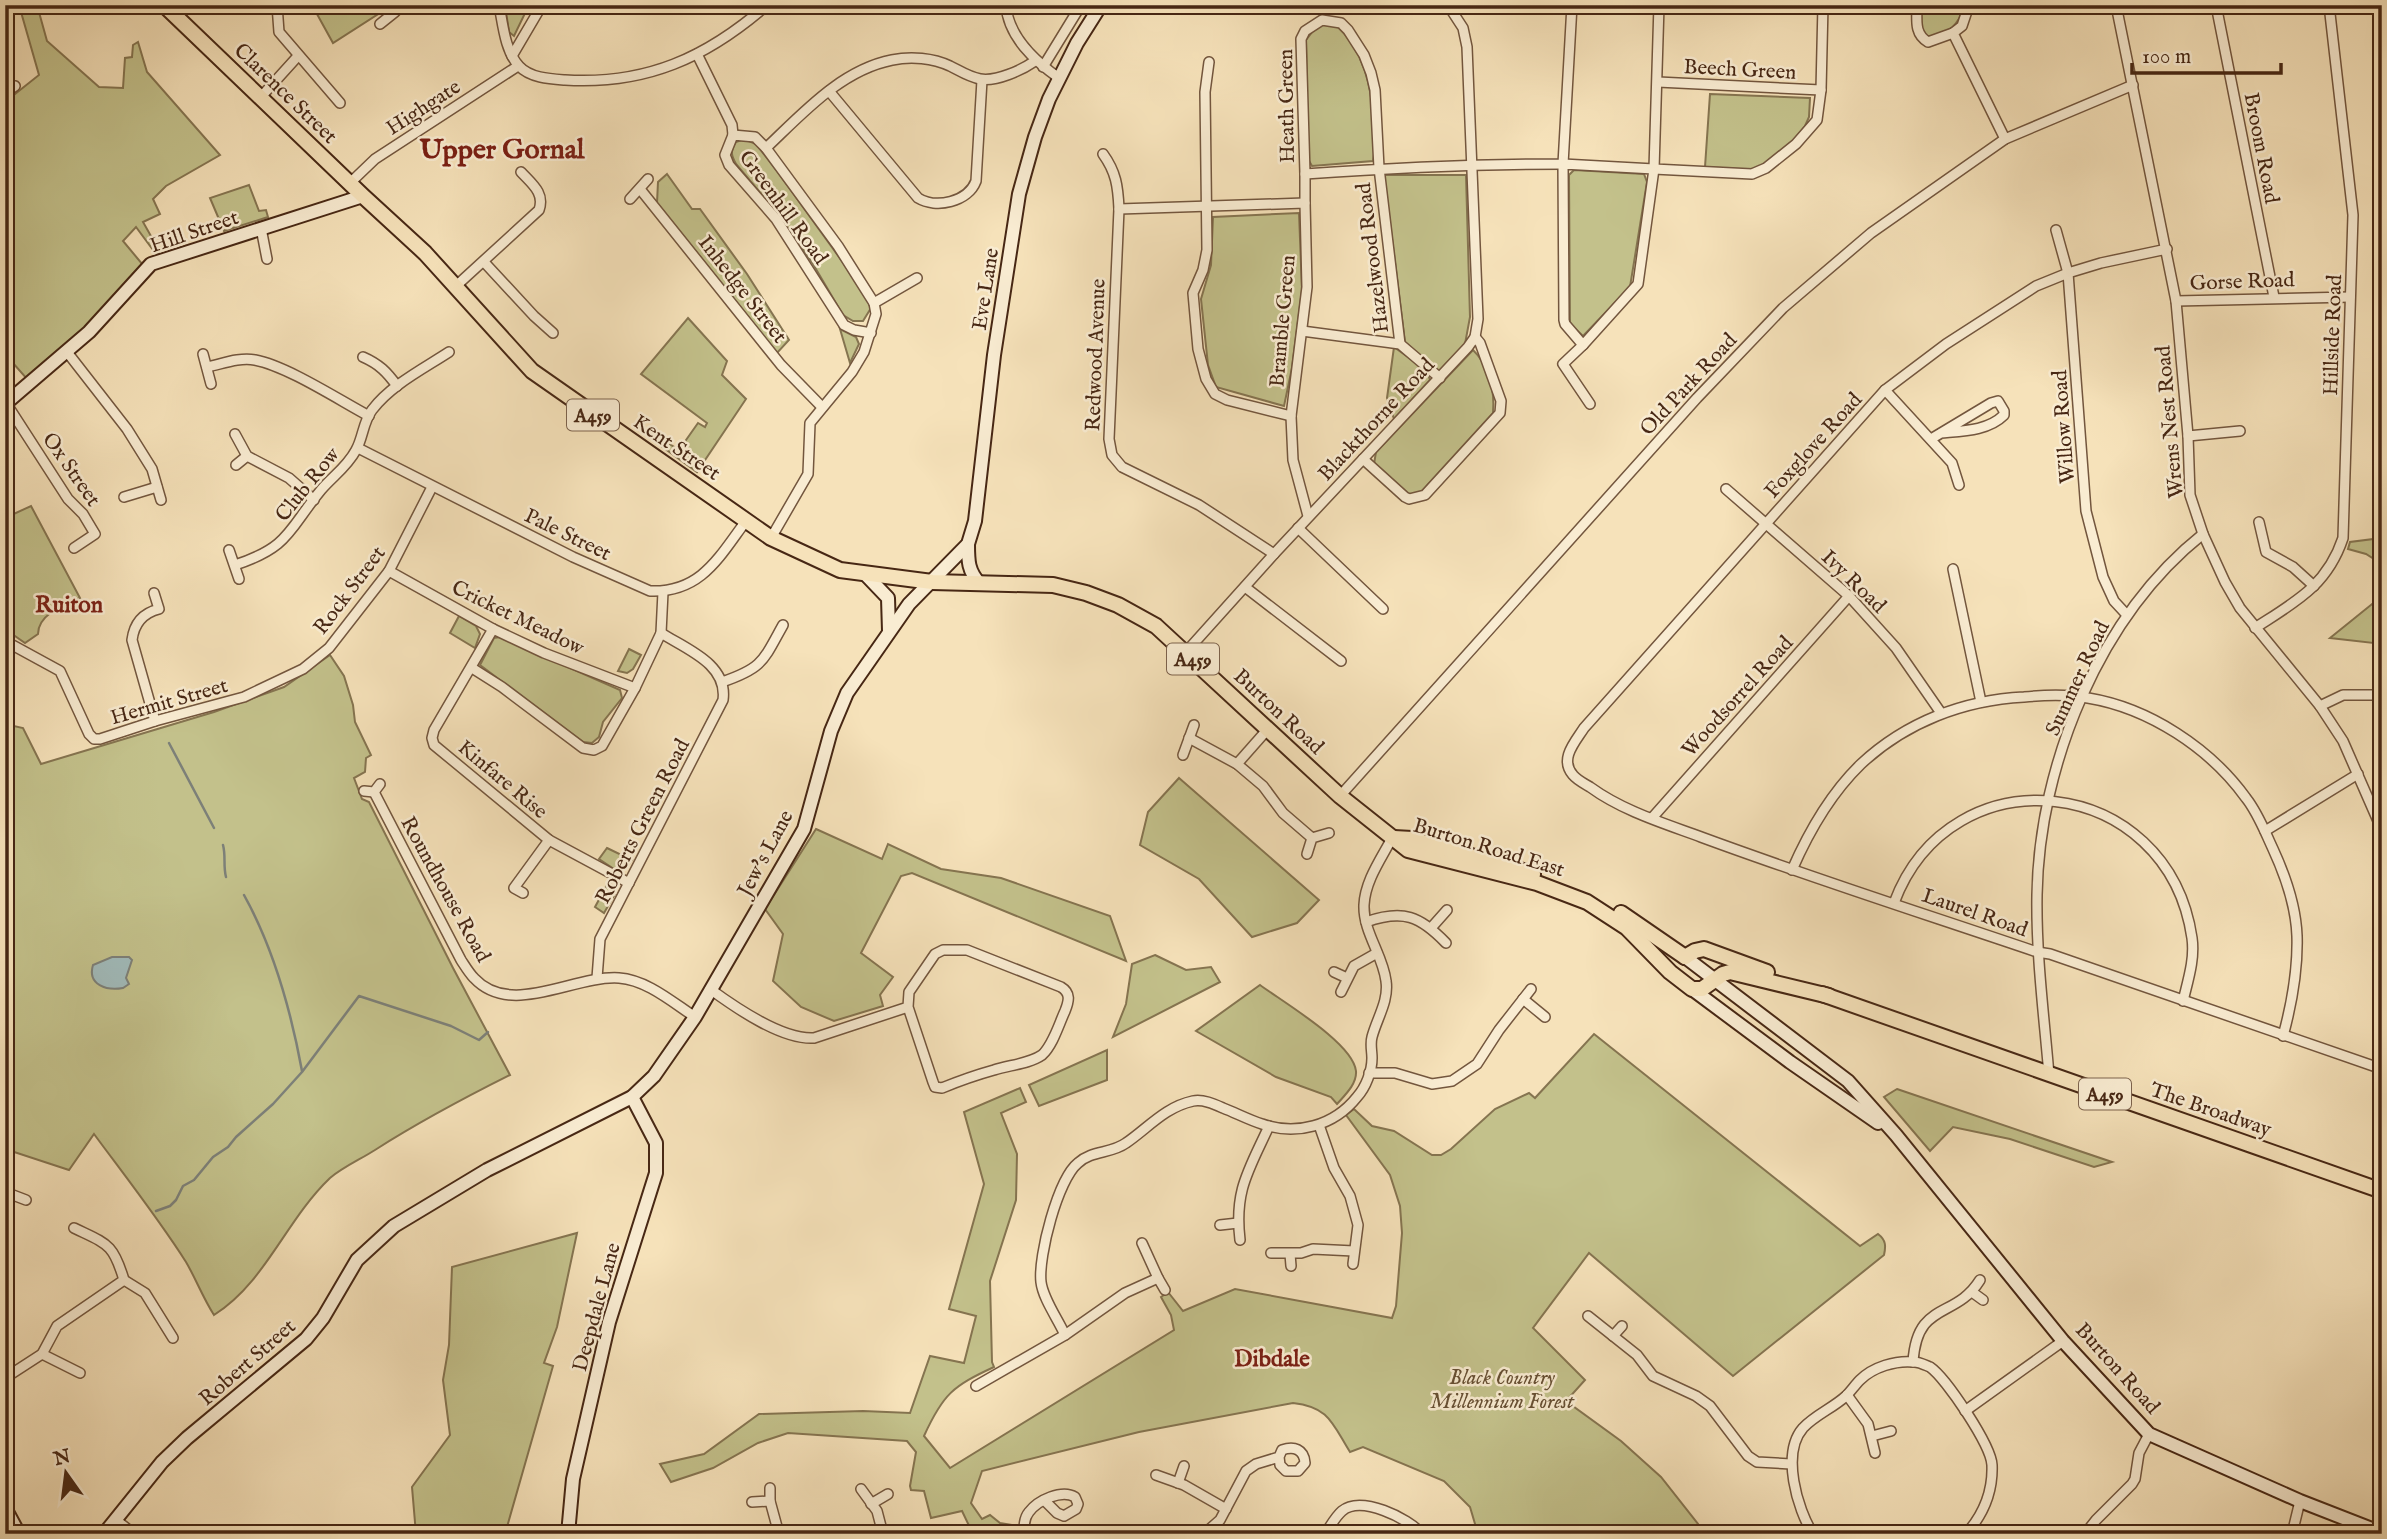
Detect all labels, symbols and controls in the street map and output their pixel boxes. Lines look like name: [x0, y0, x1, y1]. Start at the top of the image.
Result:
scale bar: [2132, 32, 2280, 76]
street label: Clarence Street: [227, 38, 342, 150]
text: 100 m: [2142, 44, 2191, 71]
street label: Heath Green: [1273, 49, 1302, 163]
street label: Beech Green: [1683, 54, 1797, 87]
street label: Highgate: [381, 74, 466, 142]
street label: Broom Road: [2237, 90, 2285, 207]
district label: Upper Gornal: [420, 133, 586, 168]
street label: Greenhill Road: [732, 145, 834, 271]
street label: Hazelwood Road: [1351, 180, 1396, 335]
street label: Hill Street: [147, 205, 242, 260]
street label: Inhedge Street: [691, 230, 792, 349]
street label: Eve Lane: [967, 246, 1006, 332]
street label: Bramble Green: [1264, 254, 1303, 388]
street label: Gorse Road: [2189, 267, 2296, 298]
street label: Hillside Road: [2318, 273, 2349, 396]
street label: Redwood Avenue: [1080, 278, 1113, 432]
street label: Old Park Road: [1635, 327, 1744, 442]
street label: Wrens Nest Road: [2150, 344, 2191, 499]
street label: Blackthorne Road: [1313, 352, 1442, 487]
street label: Willow Road: [2047, 368, 2082, 485]
street label: Foxglove Road: [1759, 387, 1869, 505]
road number: A459: [567, 400, 619, 430]
street label: Kent Street: [627, 409, 725, 487]
street label: Ox Street: [36, 428, 106, 512]
street label: Club Row: [270, 441, 347, 528]
street label: Pale Street: [520, 503, 615, 568]
street label: Rock Street: [308, 541, 392, 641]
street label: Ivy Road: [1815, 544, 1892, 620]
street label: Cricket Meadow: [447, 575, 589, 663]
district label: Ruiton: [35, 591, 104, 620]
street label: Summer Road: [2040, 616, 2117, 740]
street label: Woodsorrel Road: [1676, 630, 1800, 763]
road number: A459: [1167, 644, 1219, 674]
street label: Burton Road: [1227, 663, 1329, 761]
street label: Hermit Street: [108, 673, 231, 732]
street label: Roberts Green Road: [590, 734, 697, 909]
street label: Kinfare Rise: [452, 735, 553, 826]
street label: Jew's Lane: [731, 805, 801, 903]
street label: Roundhouse Road: [393, 812, 496, 968]
street label: Burton Road East: [1410, 813, 1568, 884]
street label: Laurel Road: [1918, 883, 2032, 944]
street label: The Broadway: [2146, 1077, 2275, 1144]
road number: A459: [2079, 1078, 2131, 1110]
street label: Deepdale Lane: [567, 1240, 628, 1375]
street label: Robert Street: [194, 1314, 302, 1413]
street label: Burton Road: [2069, 1318, 2166, 1421]
district label: Dibdale: [1234, 1345, 1310, 1374]
park label: Black Country Millennium Forest: [1430, 1365, 1575, 1416]
north arrow: [32, 1438, 102, 1508]
text: N: [51, 1445, 74, 1472]

